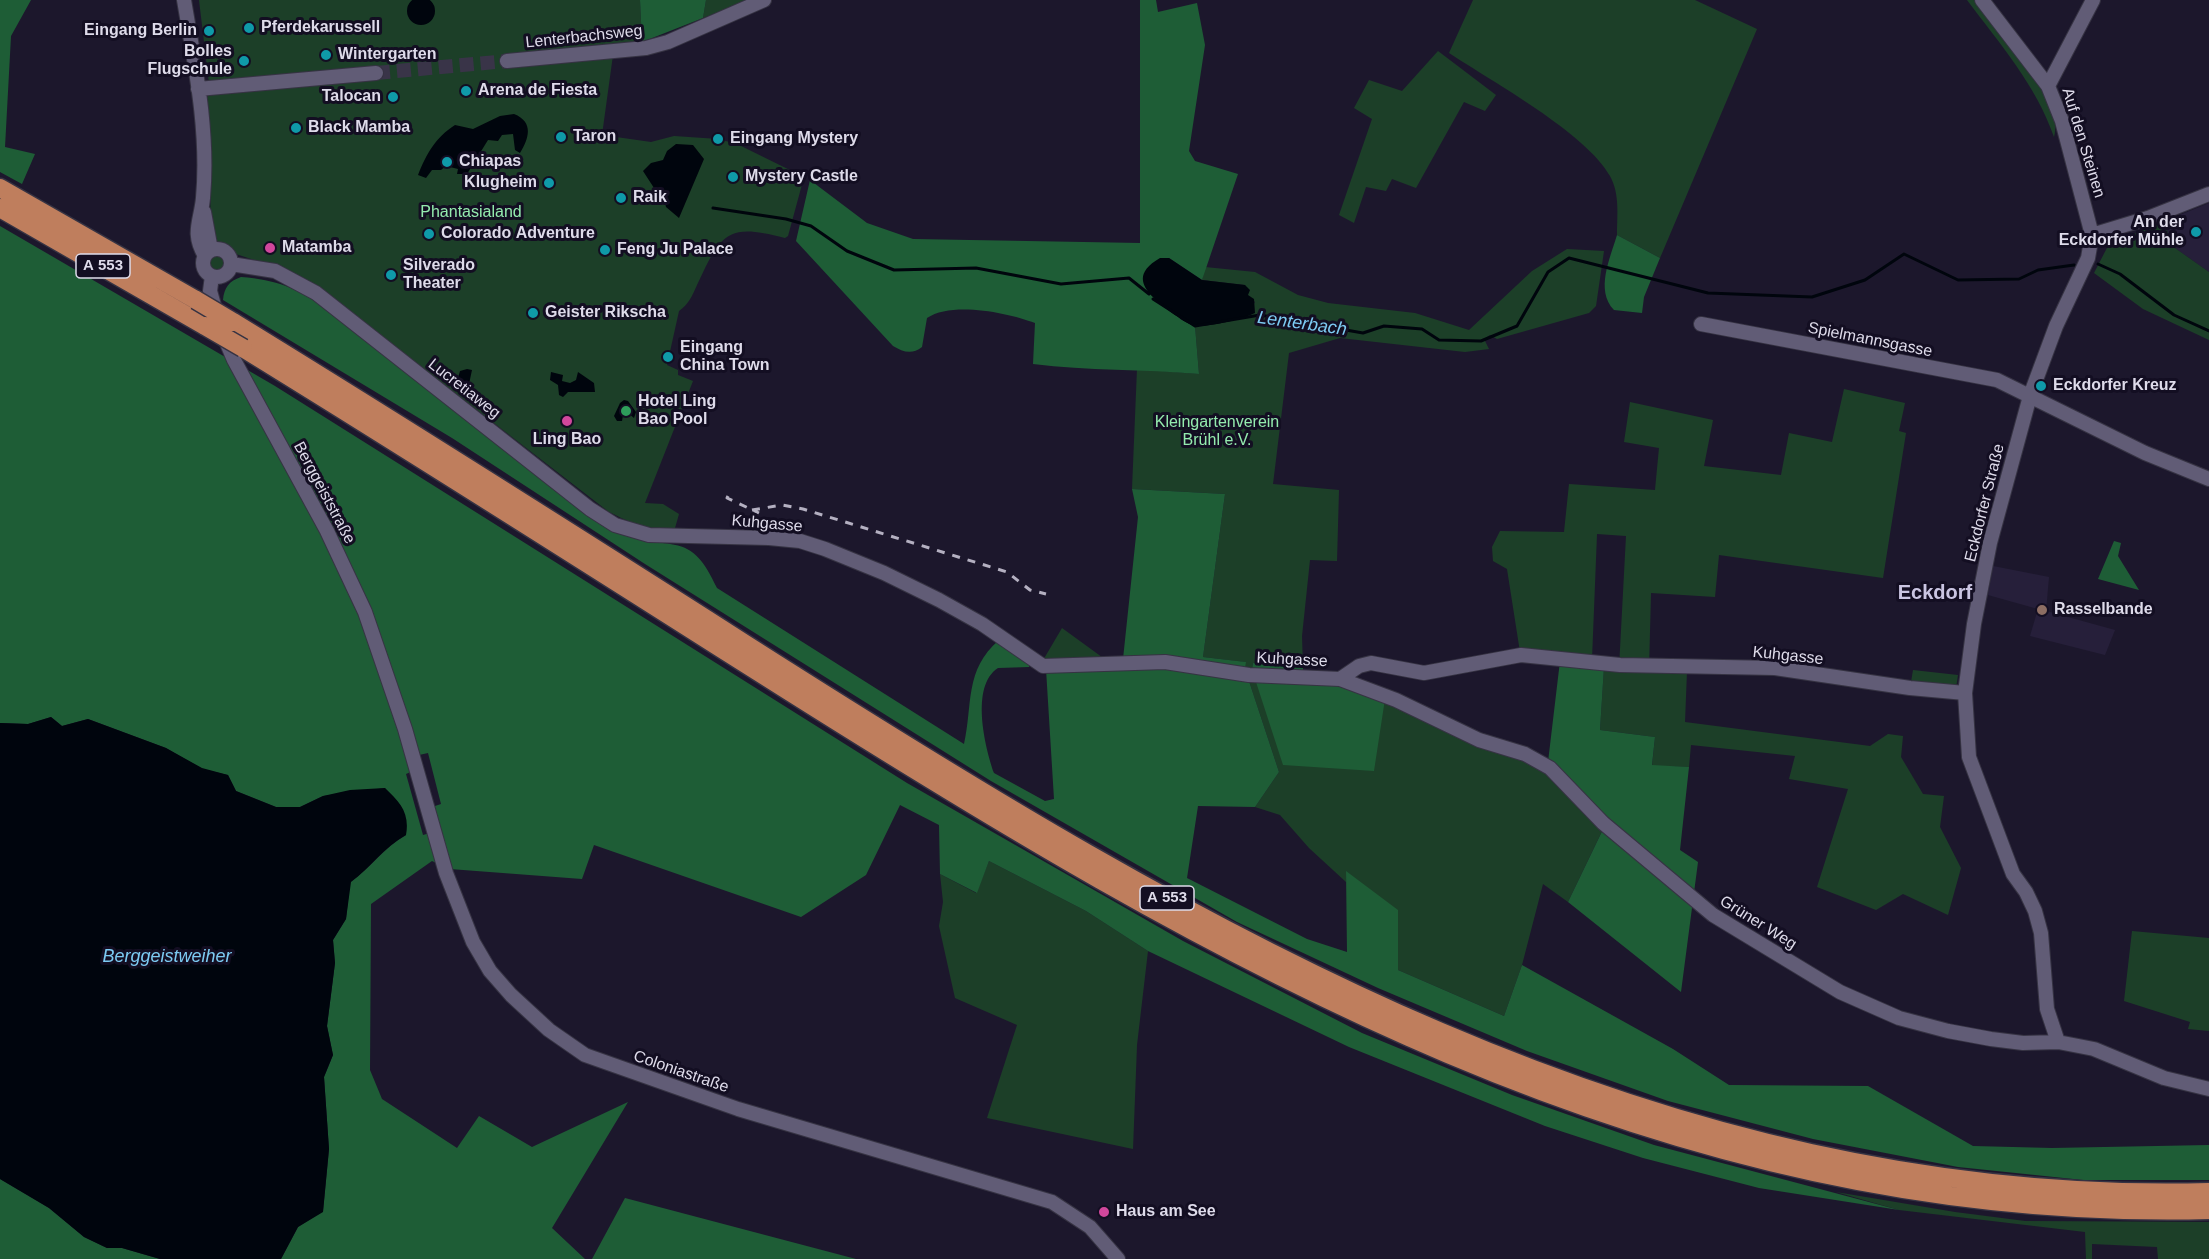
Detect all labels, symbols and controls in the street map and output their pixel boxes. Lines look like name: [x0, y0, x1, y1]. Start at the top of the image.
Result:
place label: Pferdekarussell: [261, 18, 380, 38]
place label: Eingang Berlin: [84, 21, 197, 41]
marker: Pferdekarussell: [242, 21, 256, 35]
street label: Lenterbachsweg: [525, 21, 643, 53]
marker: Eingang Berlin: [202, 24, 216, 38]
place label: Bolles Flugschule: [148, 42, 232, 80]
place label: Wintergarten: [338, 45, 437, 65]
marker: Wintergarten: [319, 48, 333, 62]
marker: Bolles Flugschule: [237, 54, 251, 68]
place label: Arena de Fiesta: [478, 81, 597, 101]
marker: Arena de Fiesta: [459, 84, 473, 98]
street label: Auf den Steinen: [2057, 86, 2109, 200]
place label: Talocan: [322, 87, 381, 107]
marker: Talocan: [386, 90, 400, 104]
place label: Black Mamba: [308, 118, 410, 138]
marker: Black Mamba: [289, 121, 303, 135]
place label: Taron: [573, 127, 616, 147]
place label: Eingang Mystery: [730, 129, 858, 149]
marker: Taron: [554, 130, 568, 144]
marker: Eingang Mystery: [711, 132, 725, 146]
place label: Chiapas: [459, 152, 521, 172]
marker: Chiapas: [440, 155, 454, 169]
place label: Mystery Castle: [745, 167, 858, 187]
marker: Mystery Castle: [726, 170, 740, 184]
place label: Klugheim: [464, 173, 537, 193]
marker: Klugheim: [542, 176, 556, 190]
place label: Raik: [633, 188, 667, 208]
marker: Raik: [614, 191, 628, 205]
park label: Phantasialand: [420, 203, 522, 223]
place label: An der Eckdorfer Mühle: [2059, 213, 2184, 251]
place label: Colorado Adventure: [441, 224, 595, 244]
marker: An der Eckdorfer Mühle: [2189, 225, 2203, 239]
marker: Colorado Adventure: [422, 227, 436, 241]
place label: Matamba: [282, 238, 351, 258]
place label: Feng Ju Palace: [617, 240, 733, 260]
marker: Matamba: [263, 241, 277, 255]
marker: Feng Ju Palace: [598, 243, 612, 257]
road number: A 553: [76, 254, 130, 278]
place label: Silverado Theater: [403, 256, 475, 294]
marker: Silverado Theater: [384, 268, 398, 282]
place label: Geister Rikscha: [545, 303, 666, 323]
marker: Geister Rikscha: [526, 306, 540, 320]
water label: Lenterbach: [1256, 307, 1348, 341]
street label: Spielmannsgasse: [1806, 319, 1934, 361]
place label: Eingang China Town: [680, 338, 769, 376]
marker: Eingang China Town: [661, 350, 675, 364]
street label: Lucretiaweg: [424, 355, 504, 423]
place label: Eckdorfer Kreuz: [2053, 376, 2177, 396]
marker: Eckdorfer Kreuz: [2034, 379, 2048, 393]
place label: Hotel Ling Bao Pool: [638, 392, 716, 430]
marker: Hotel Ling Bao Pool: [619, 404, 633, 418]
park label: Kleingartenverein Brühl e.V.: [1155, 413, 1279, 451]
marker: Ling Bao: [560, 414, 574, 428]
place label: Ling Bao: [533, 430, 601, 450]
street label: Berggeiststraße: [289, 439, 359, 547]
street label: Eckdorfer Straße: [1961, 442, 2009, 564]
street label: Kuhgasse: [731, 511, 803, 537]
district label: Eckdorf: [1898, 581, 1972, 605]
place label: Rasselbande: [2054, 600, 2153, 620]
marker: Rasselbande: [2035, 603, 2049, 617]
street label: Kuhgasse: [1752, 643, 1824, 669]
street label: Kuhgasse: [1256, 649, 1328, 671]
road number: A 553: [1140, 886, 1194, 910]
street label: Grüner Weg: [1716, 892, 1800, 954]
water label: Berggeistweiher: [102, 946, 232, 968]
street label: Coloniastraße: [631, 1047, 731, 1097]
place label: Haus am See: [1116, 1202, 1216, 1222]
marker: Haus am See: [1097, 1205, 1111, 1219]

